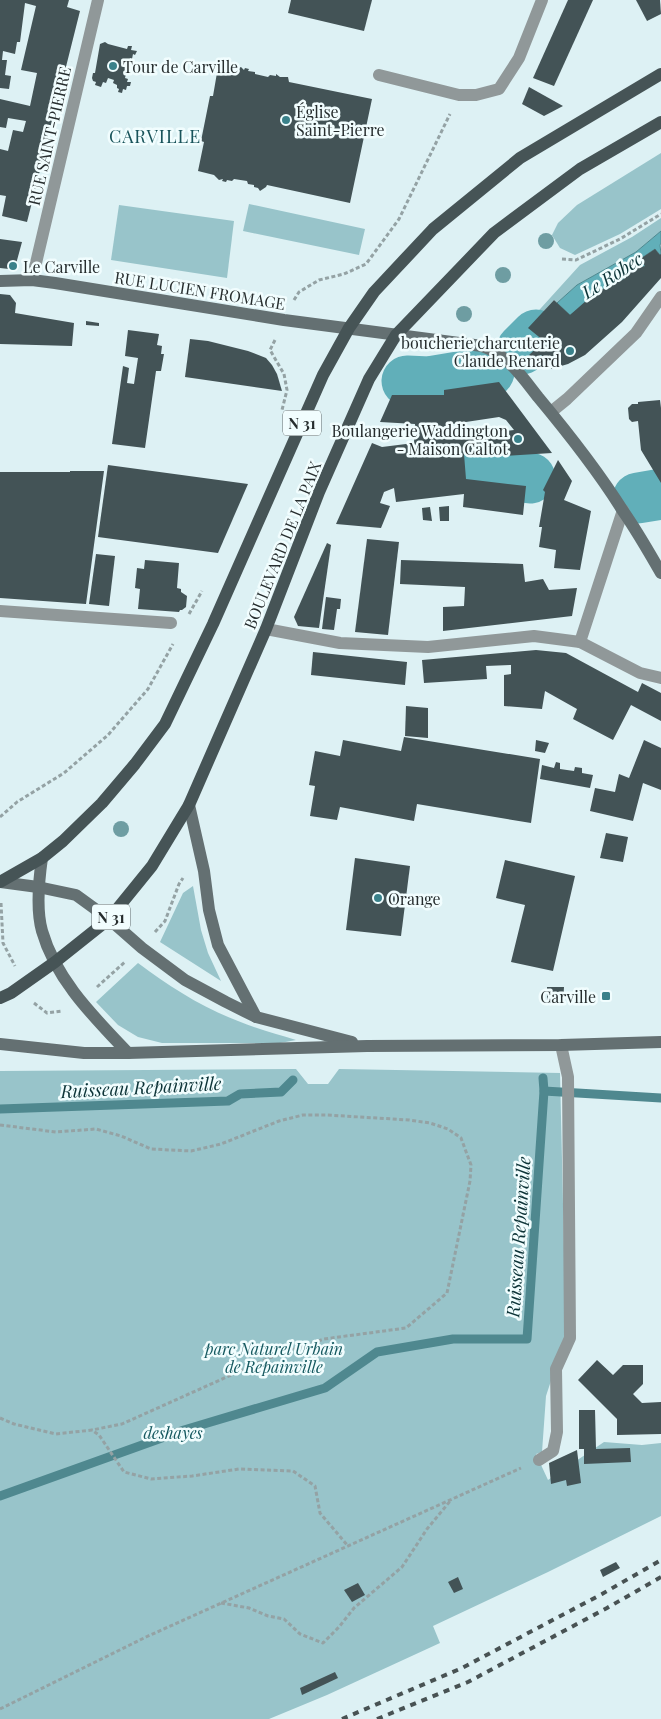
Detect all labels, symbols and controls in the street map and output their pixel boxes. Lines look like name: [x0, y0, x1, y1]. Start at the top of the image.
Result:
place label: Tour de Carville: [123, 56, 238, 77]
marker: Tour de Carville: [107, 60, 119, 72]
street label: RUE SAINT-PIERRE: [23, 64, 75, 208]
place label: Église Saint-Pierre: [296, 101, 385, 140]
marker: Église Saint-Pierre: [280, 114, 292, 126]
district label: CARVILLE: [109, 124, 201, 148]
water label: Le Robec: [576, 246, 647, 304]
place label: Le Carville: [23, 256, 100, 277]
marker: Le Carville: [7, 260, 19, 272]
street label: RUE LUCIEN FROMAGE: [113, 266, 287, 314]
place label: boucherie charcuterie Claude Renard: [401, 332, 560, 371]
marker: boucherie charcuterie Claude Renard: [564, 345, 576, 357]
road number: N 31: [283, 410, 321, 436]
place label: Boulangerie Waddington - Maison Caltot: [332, 420, 508, 459]
marker: Boulangerie Waddington - Maison Caltot: [512, 433, 524, 445]
street label: BOULEVARD DE LA PAIX: [239, 457, 326, 632]
place label: Orange: [388, 888, 441, 909]
marker: Orange: [372, 892, 384, 904]
road number: N 31: [92, 904, 130, 930]
place label: Carville: [540, 986, 596, 1007]
marker: Carville: [600, 990, 612, 1002]
water label: Ruisseau Repainville: [59, 1071, 222, 1103]
water label: Ruisseau Repainville: [500, 1156, 536, 1319]
park label: parc Naturel Urbain de Repainville: [203, 1338, 343, 1377]
park label: deshayes: [143, 1422, 203, 1443]

